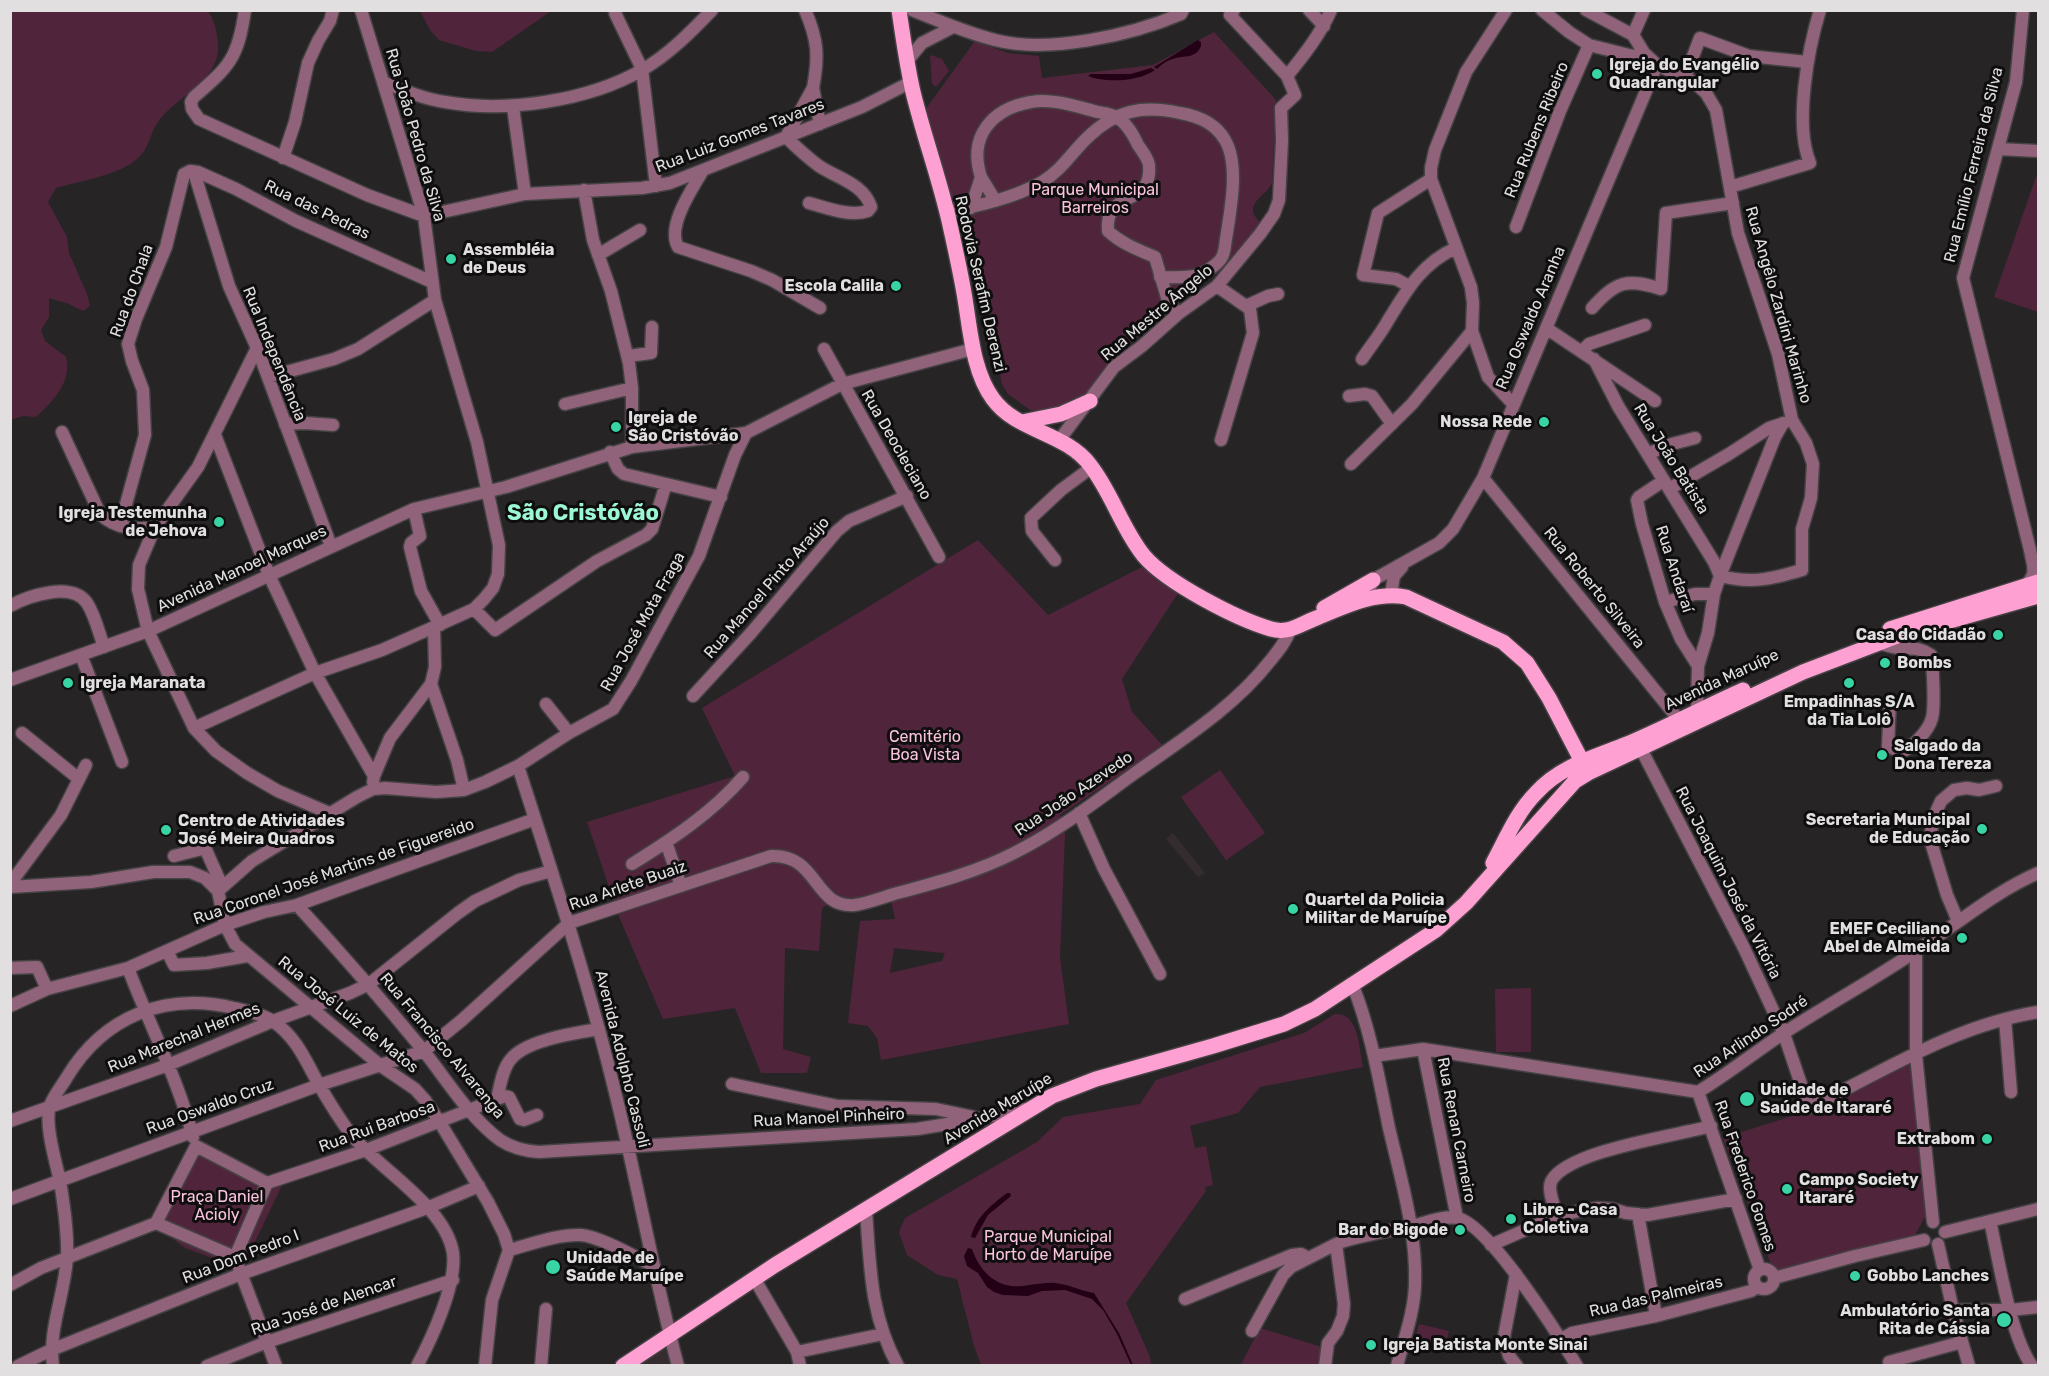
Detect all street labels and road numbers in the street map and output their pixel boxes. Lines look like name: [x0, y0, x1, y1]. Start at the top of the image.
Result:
street label: Rua João Pedro da Silva: [381, 46, 449, 224]
street label: Rua Rubens Ribeiro: [1501, 59, 1573, 201]
street label: Rua Emílio Ferreira da Silva: [1940, 65, 2008, 265]
street label: Rua Luiz Gomes Tavares: [653, 95, 827, 177]
street label: Rua das Pedras: [261, 176, 373, 244]
street label: Rodovia Serafim Derenzi: [950, 194, 1010, 374]
street label: Rua Angêlo Zardini Marinho: [1741, 204, 1815, 406]
street label: Rua do Chala: [106, 242, 158, 340]
street label: Rua Oswaldo Aranha: [1492, 244, 1570, 392]
street label: Rua Mestre Ângelo: [1097, 261, 1217, 365]
street label: Rua Independência: [238, 284, 310, 424]
street label: Rua Deocleciano: [857, 386, 935, 504]
street label: Rua João Batista: [1629, 400, 1713, 518]
street label: Rua Manoel Pinto Araújo: [700, 513, 834, 663]
street label: Avenida Manoel Marques: [154, 521, 330, 617]
street label: Rua Andaraí: [1651, 523, 1697, 615]
street label: Rua Roberto Silveira: [1539, 524, 1649, 652]
street label: Rua José Mota Fraga: [597, 549, 689, 695]
street label: Avenida Maruípe: [1662, 645, 1782, 715]
street label: Rua João Azevedo: [1012, 748, 1136, 840]
street label: Rua Joaquim José da Vitória: [1671, 784, 1785, 982]
street label: Rua Coronel José Martins de Figuereido: [191, 815, 477, 929]
street label: Rua Arlete Buaiz: [567, 857, 689, 915]
street label: Rua José Luiz de Matos: [274, 952, 422, 1078]
street label: Avenida Adolpho Cassoli: [591, 968, 653, 1150]
street label: Rua Francisco Alvarenga: [375, 969, 509, 1123]
street label: Rua Arlindo Sodré: [1690, 992, 1812, 1082]
street label: Rua Marechal Hermes: [105, 999, 263, 1077]
street label: Rua Renan Carneiro: [1432, 1056, 1480, 1204]
street label: Avenida Maruípe: [940, 1069, 1056, 1149]
street label: Rua Oswaldo Cruz: [144, 1075, 276, 1139]
street label: Rua Rui Barbosa: [316, 1097, 438, 1157]
street label: Rua Frederico Gomes: [1710, 1098, 1780, 1254]
street label: Rua Manoel Pinheiro: [753, 1104, 905, 1132]
street label: Rua Dom Pedro I: [180, 1226, 302, 1288]
street label: Rua José de Alencar: [249, 1272, 399, 1340]
street label: Rua das Palmeiras: [1588, 1272, 1724, 1322]

